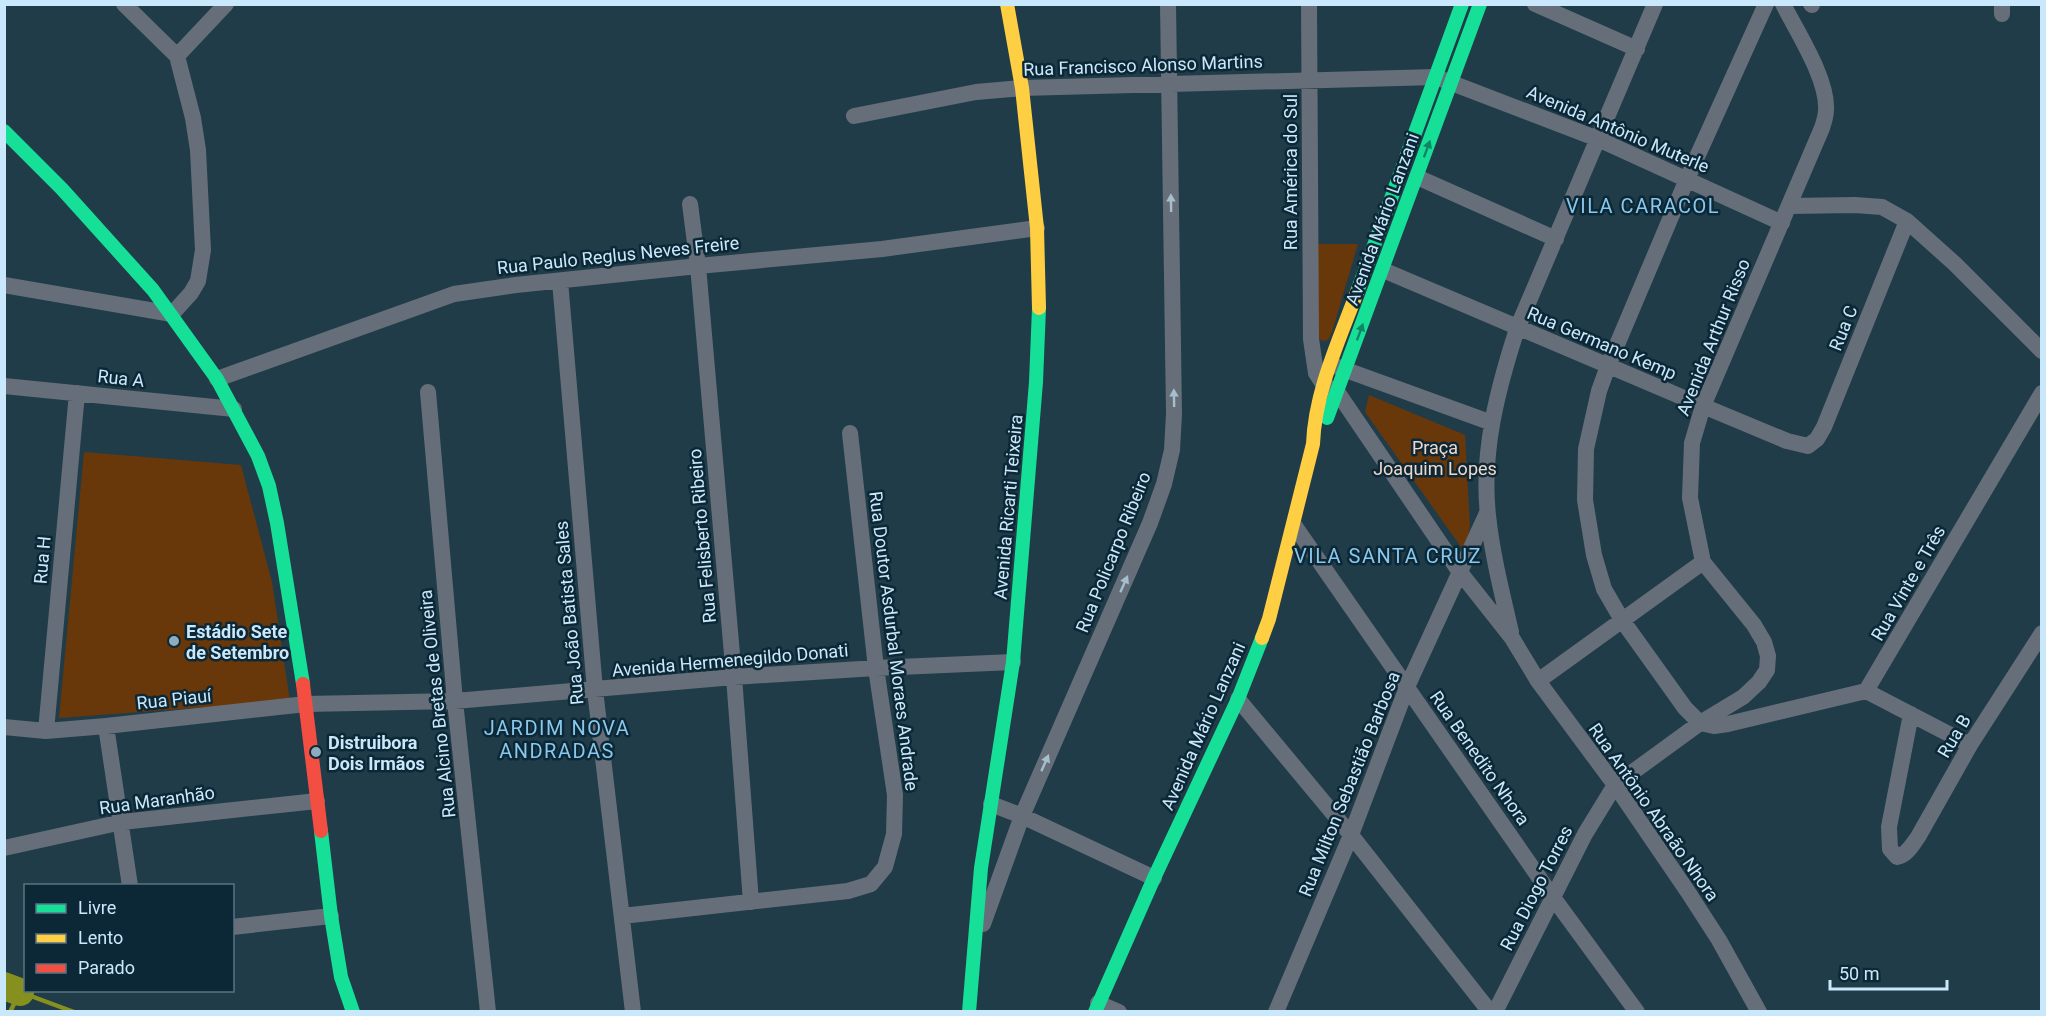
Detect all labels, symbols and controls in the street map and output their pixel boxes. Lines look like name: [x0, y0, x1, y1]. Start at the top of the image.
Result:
street label: Rua Francisco Alonso Martins: [1023, 50, 1263, 80]
street label: Avenida Antônio Muterle: [1524, 81, 1712, 177]
street label: Rua América do Sul: [1280, 94, 1301, 250]
street label: Avenida Mário Lanzani: [1341, 130, 1423, 308]
one-way arrow: [1423, 140, 1433, 158]
one-way arrow: [1166, 193, 1176, 212]
district label: VILA CARACOL: [1566, 194, 1720, 218]
street label: Rua Paulo Reglus Neves Freire: [496, 232, 740, 278]
street label: Avenida Arthur Risso: [1672, 256, 1754, 418]
street label: Rua Germano Kemp: [1524, 302, 1680, 384]
street label: Rua C: [1824, 302, 1862, 354]
one-way arrow: [1356, 323, 1365, 341]
street label: Rua A: [97, 365, 146, 391]
one-way arrow: [1169, 388, 1179, 407]
street label: Avenida Ricarti Teixeira: [989, 414, 1027, 600]
park label: Praça Joaquim Lopes: [1373, 437, 1497, 479]
street label: Rua Felisberto Ribeiro: [684, 448, 720, 624]
street label: Rua Policarpo Ribeiro: [1071, 469, 1155, 635]
street label: Rua Doutor Asdurbal Moraes Andrade: [865, 490, 923, 792]
street label: Rua João Batista Sales: [551, 520, 587, 706]
street label: Rua Vinte e Três: [1867, 522, 1949, 644]
street label: Rua H: [29, 535, 55, 585]
district label: VILA SANTA CRUZ: [1294, 544, 1482, 568]
one-way arrow: [1119, 575, 1129, 593]
street label: Rua Alcino Bretas de Oliveira: [415, 589, 459, 819]
place label: Estádio Sete de Setembro: [186, 621, 289, 663]
marker: Estádio Sete de Setembro: [167, 634, 181, 648]
street label: Avenida Hermenegildo Donati: [611, 639, 849, 681]
street label: Avenida Mário Lanzani: [1157, 639, 1249, 813]
street label: Rua Milton Sebastião Barbosa: [1294, 668, 1404, 900]
street label: Rua Piauí: [136, 685, 213, 713]
street label: Rua Benedito Nhora: [1426, 687, 1534, 829]
street label: Rua B: [1933, 711, 1975, 761]
district label: JARDIM NOVA ANDRADAS: [484, 716, 630, 763]
street label: Rua Antônio Abraão Nhora: [1584, 719, 1724, 905]
place label: Distruibora Dois Irmãos: [328, 732, 425, 774]
marker: Distruibora Dois Irmãos: [309, 745, 323, 759]
one-way arrow: [1041, 754, 1050, 771]
street label: Rua Maranhão: [98, 782, 216, 818]
street label: Rua Diogo Torres: [1495, 822, 1577, 954]
legend: [24, 884, 234, 992]
text: Livre: [78, 897, 116, 918]
text: Lento: [78, 927, 123, 948]
scale bar: [1830, 953, 1947, 991]
text: Parado: [78, 957, 135, 978]
text: 50 m: [1839, 963, 1879, 984]

